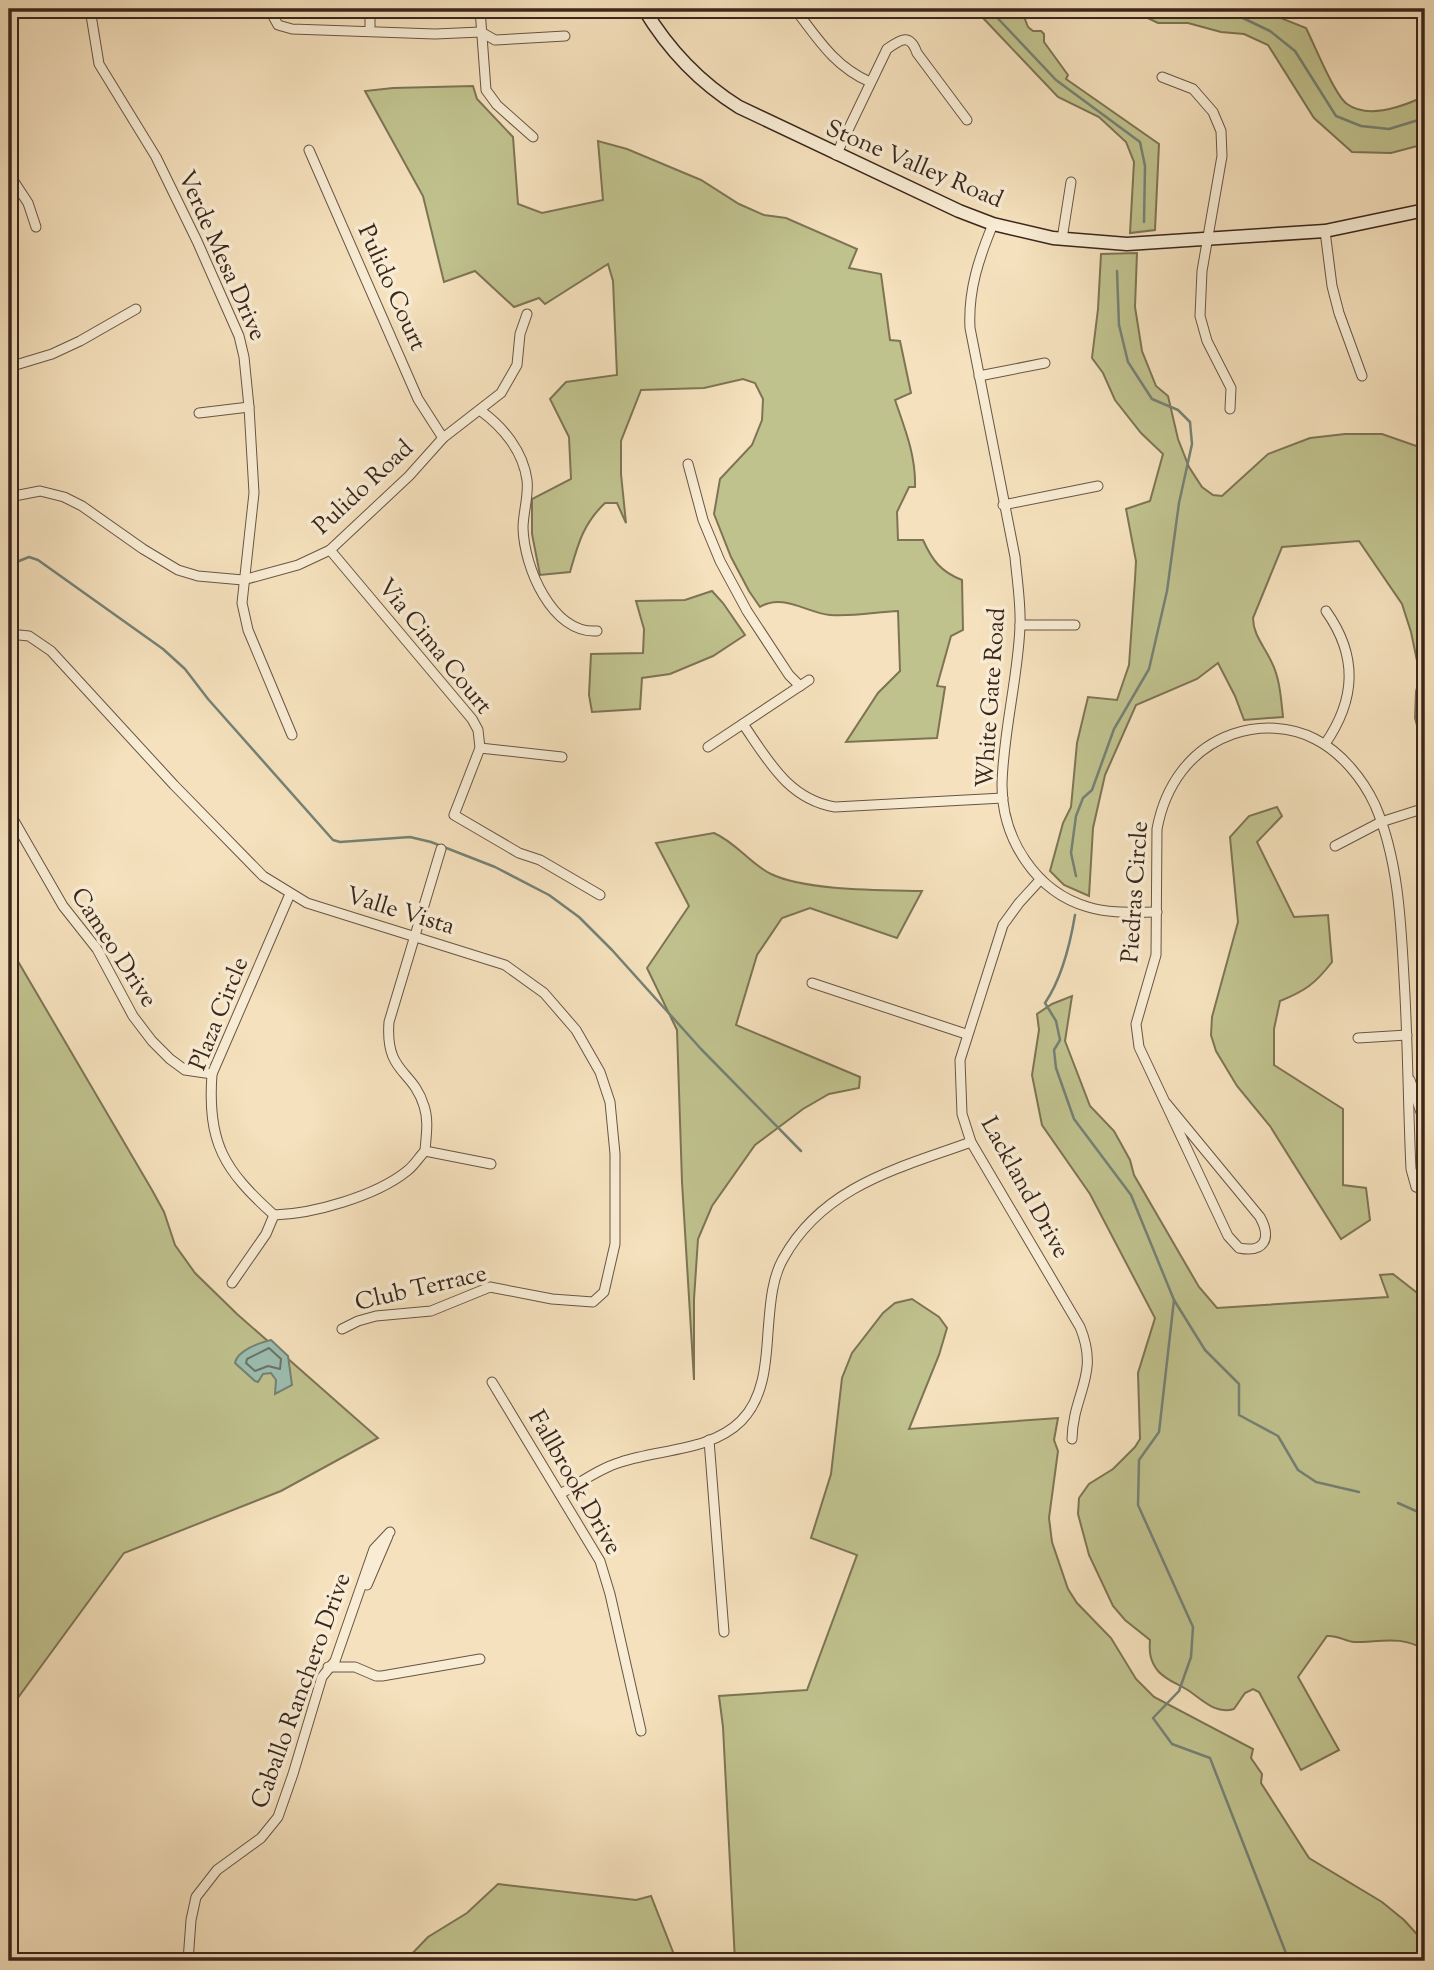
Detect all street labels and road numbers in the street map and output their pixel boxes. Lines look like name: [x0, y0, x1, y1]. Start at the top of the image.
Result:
street label: Stone Valley Road: [820, 112, 1008, 218]
street label: Verde Mesa Drive: [168, 165, 274, 347]
street label: Pulido Court: [348, 220, 434, 356]
street label: Pulido Road: [306, 432, 422, 543]
street label: Via Cima Court: [369, 572, 499, 722]
street label: White Gate Road: [969, 606, 1015, 789]
street label: Piedras Circle: [1114, 820, 1158, 964]
street label: Valle Vista: [342, 879, 458, 945]
street label: Cameo Drive: [61, 881, 165, 1015]
street label: Plaza Circle: [182, 952, 258, 1076]
street label: Lackland Drive: [971, 1111, 1077, 1265]
street label: Club Terrace: [352, 1257, 490, 1321]
street label: Fallbrook Drive: [519, 1404, 629, 1562]
street label: Caballo Ranchero Drive: [244, 1568, 360, 1814]

